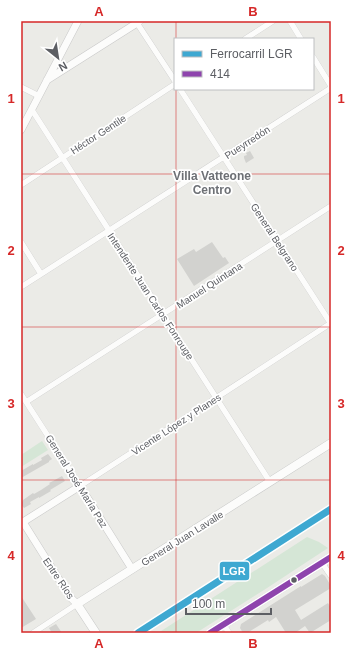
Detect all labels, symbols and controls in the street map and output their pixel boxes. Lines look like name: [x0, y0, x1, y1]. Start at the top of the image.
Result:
text: A: [94, 4, 104, 19]
text: B: [248, 4, 258, 19]
north arrow: [38, 38, 78, 78]
legend: [174, 38, 314, 90]
text: Ferrocarril LGR: [210, 47, 293, 61]
text: N: [57, 59, 69, 74]
text: 414: [210, 67, 230, 81]
text: 1: [7, 91, 15, 106]
text: 1: [337, 91, 345, 106]
street label: Héctor Gentile: [68, 112, 128, 156]
street label: Pueyrredón: [223, 124, 272, 161]
district label: Villa Vatteone Centro: [173, 169, 251, 197]
street label: General Belgrano: [249, 201, 301, 274]
street label: Intendente Juan Carlos Fonrouge: [105, 231, 196, 362]
text: 2: [7, 243, 15, 258]
text: 2: [337, 243, 345, 258]
street label: Manuel Quintana: [174, 260, 245, 311]
street label: Vicente López y Planes: [130, 391, 223, 457]
text: 3: [7, 396, 15, 411]
text: 3: [337, 396, 345, 411]
street label: General José María Paz: [43, 433, 110, 530]
street label: General Juan Lavalle: [139, 508, 226, 568]
text: 4: [7, 548, 15, 563]
text: 4: [337, 548, 345, 563]
street label: Entre Ríos: [41, 556, 76, 601]
line badge: LGR: [219, 561, 250, 581]
text: LGR: [222, 565, 246, 577]
unlabelled marker: [289, 575, 299, 585]
scale bar: [186, 590, 271, 616]
text: 100 m: [192, 597, 225, 611]
text: A: [94, 636, 104, 651]
text: B: [248, 636, 258, 651]

